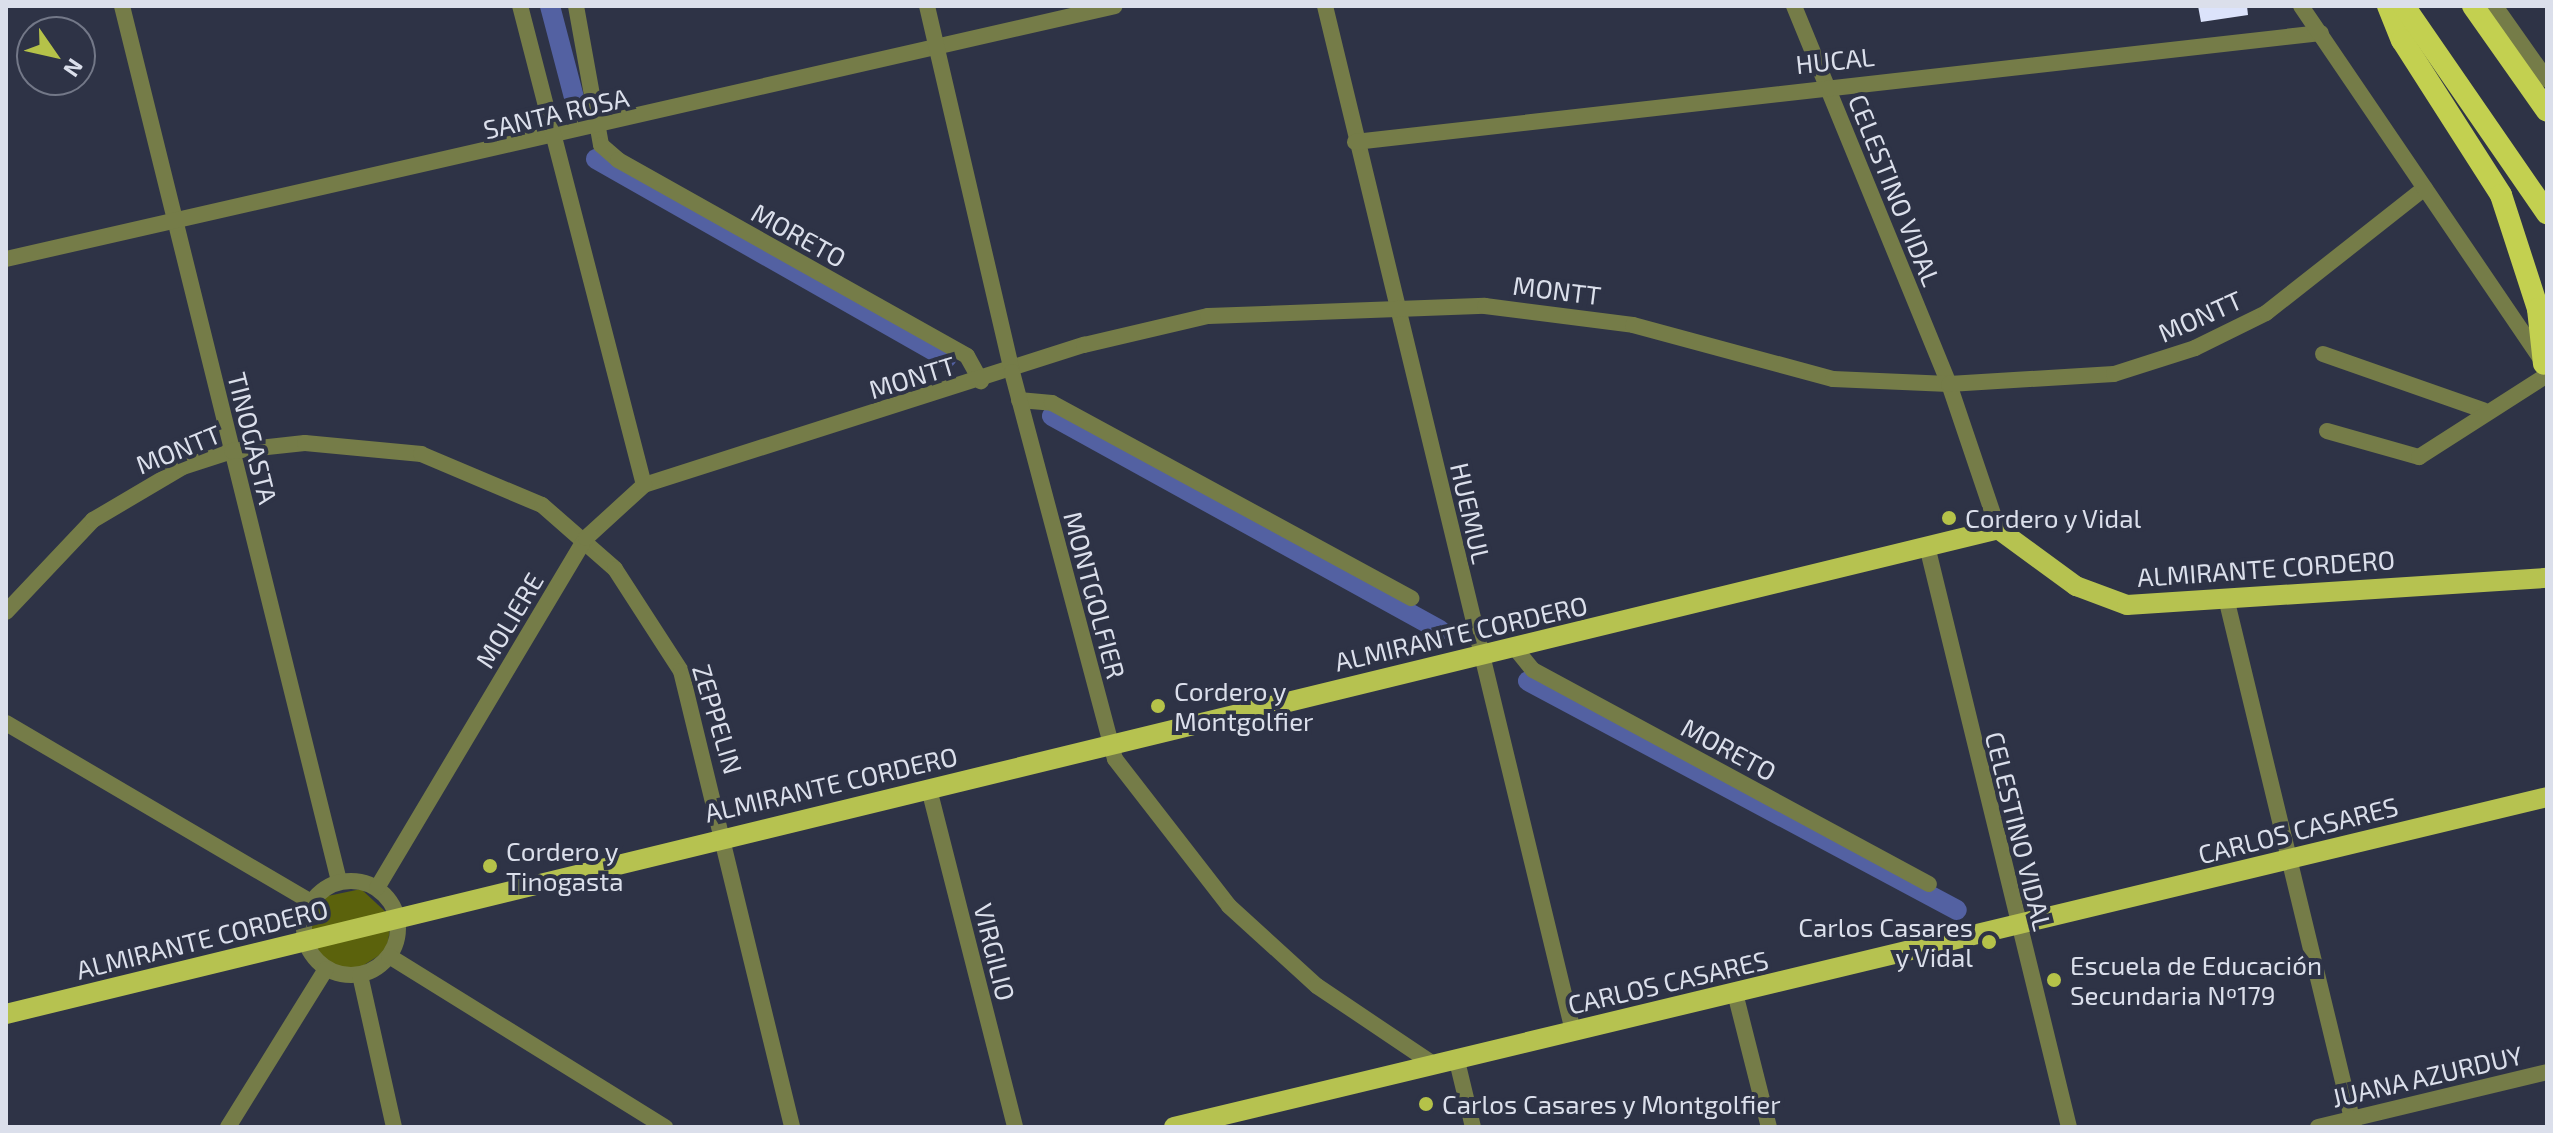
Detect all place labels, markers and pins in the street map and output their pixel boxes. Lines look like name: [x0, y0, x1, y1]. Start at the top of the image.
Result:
place label: Cordero y Vidal: [1965, 502, 2143, 534]
marker: Cordero y Vidal: [1940, 509, 1958, 527]
place label: Cordero y Montgolfier: [1174, 675, 1314, 736]
marker: Cordero y Montgolfier: [1149, 697, 1167, 715]
place label: Cordero y Tinogasta: [506, 835, 623, 896]
marker: Cordero y Tinogasta: [481, 857, 499, 875]
place label: Carlos Casares y Vidal: [1798, 911, 1973, 972]
marker: Carlos Casares y Vidal: [1980, 933, 1998, 951]
place label: Escuela de Educación Secundaria Nº179: [2070, 949, 2322, 1010]
marker: Escuela de Educación Secundaria Nº179: [2045, 971, 2063, 989]
place label: Carlos Casares y Montgolfier: [1442, 1088, 1782, 1120]
marker: Carlos Casares y Montgolfier: [1417, 1095, 1435, 1113]

